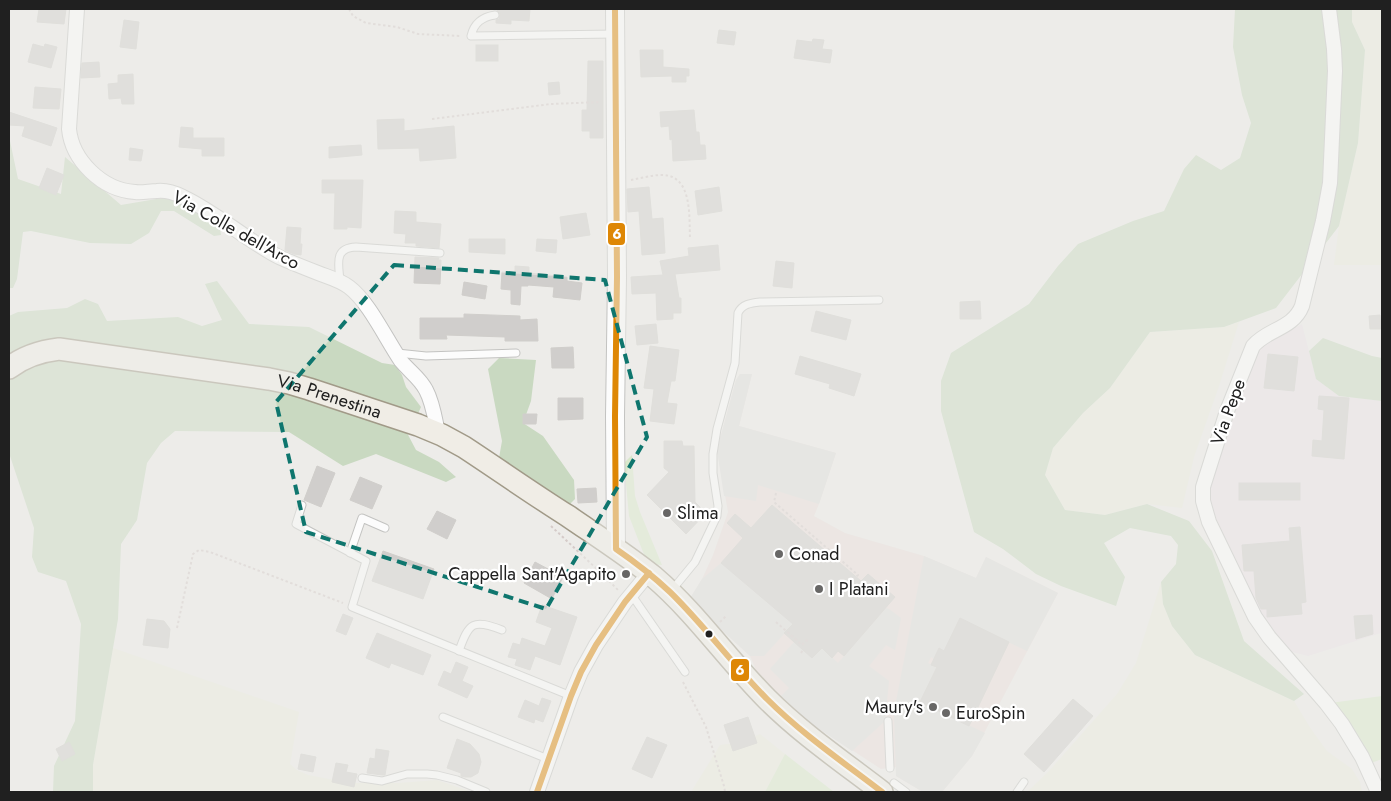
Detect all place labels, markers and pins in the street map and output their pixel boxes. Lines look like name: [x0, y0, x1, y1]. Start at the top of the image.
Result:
place label: Slima: [677, 500, 718, 526]
marker: Slima: [661, 507, 673, 519]
place label: Conad: [789, 541, 840, 567]
marker: Conad: [773, 548, 785, 560]
place label: Cappella Sant'Agapito: [448, 561, 616, 587]
marker: Cappella Sant'Agapito: [620, 568, 632, 580]
place label: I Platani: [829, 576, 889, 602]
marker: I Platani: [813, 583, 825, 595]
unlabelled marker: [704, 629, 714, 639]
place label: Maury's: [865, 694, 923, 720]
place label: EuroSpin: [956, 700, 1025, 726]
marker: Maury's: [927, 701, 939, 713]
marker: EuroSpin: [940, 707, 952, 719]

